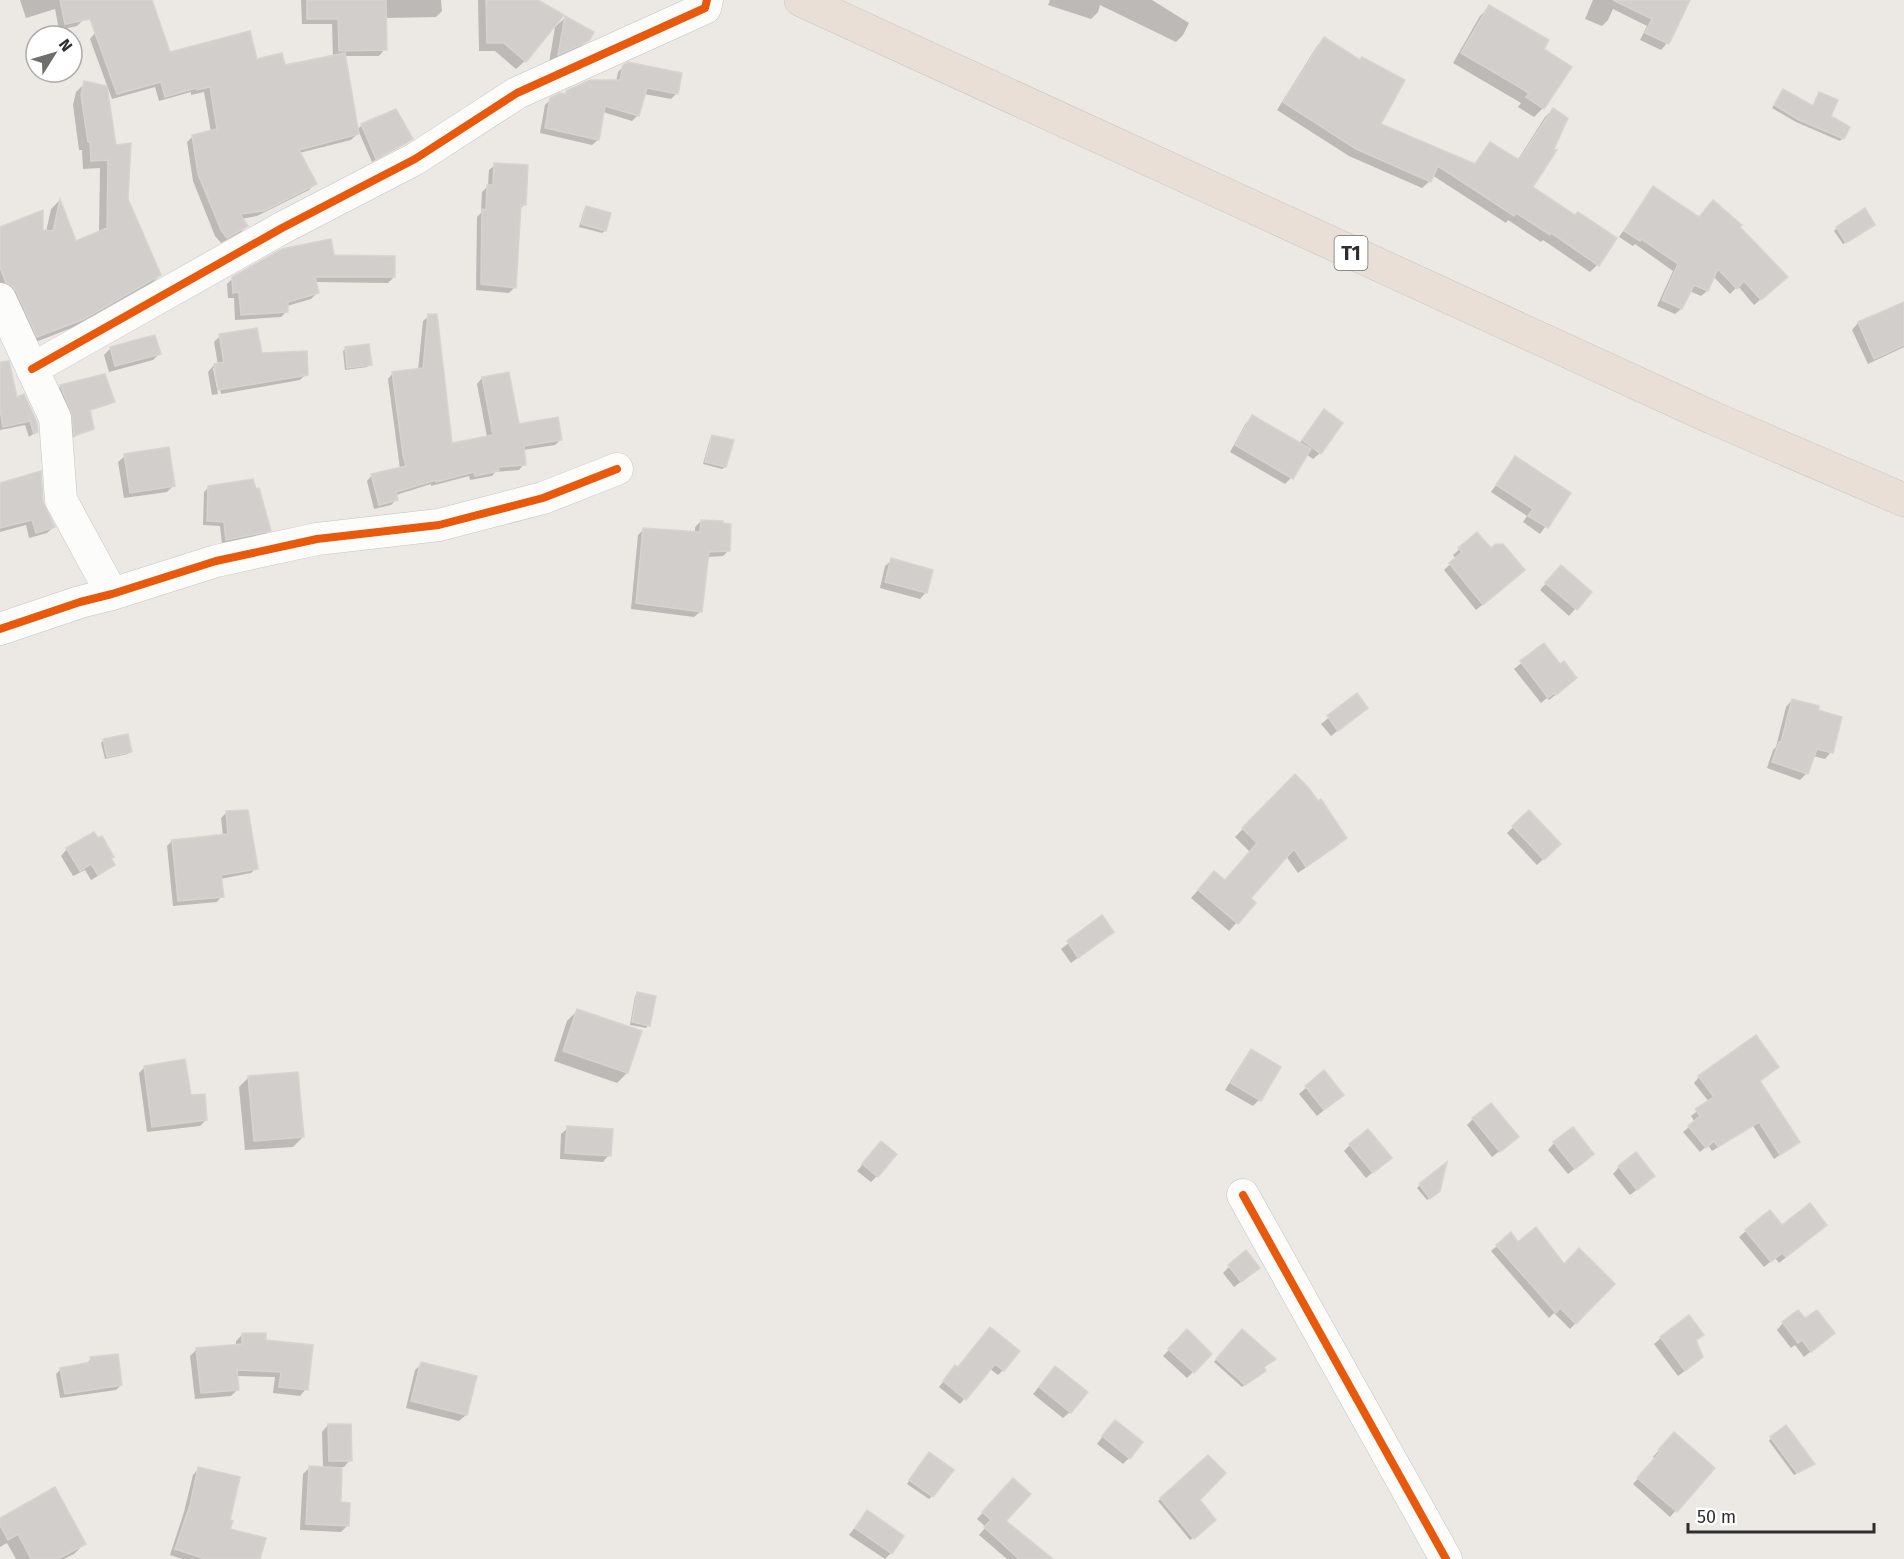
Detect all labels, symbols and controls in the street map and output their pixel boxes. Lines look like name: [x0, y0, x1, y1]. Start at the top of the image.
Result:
north arrow: [24, 24, 84, 84]
text: N: [55, 35, 76, 55]
road number: T1: [1334, 236, 1368, 270]
scale bar: [1688, 1496, 1874, 1534]
text: 50 m: [1697, 1506, 1736, 1528]

